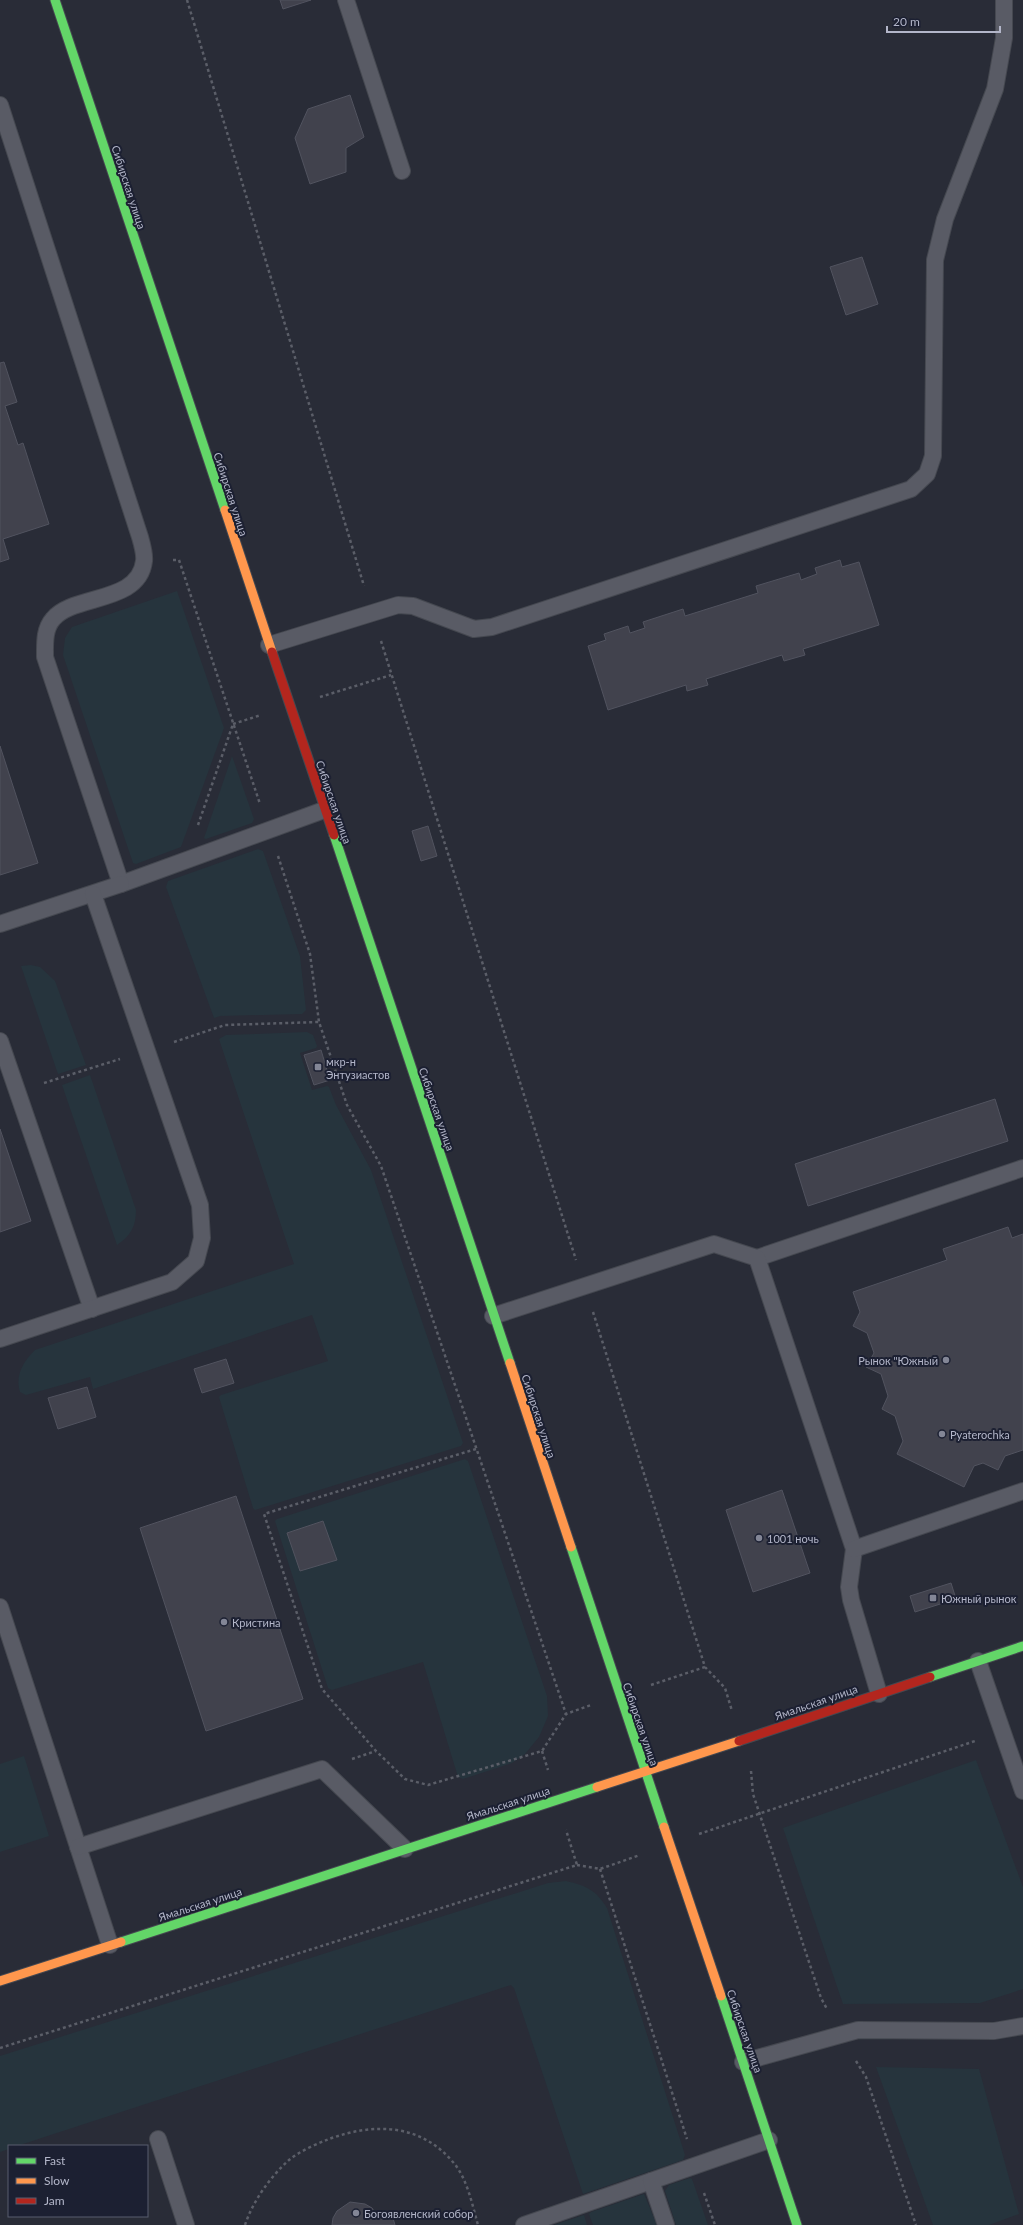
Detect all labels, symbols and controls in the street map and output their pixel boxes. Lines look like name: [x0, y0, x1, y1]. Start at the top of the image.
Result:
scale bar: [887, 8, 1000, 34]
text: 20 m: [893, 14, 920, 29]
street label: Сибирская улица: [109, 143, 149, 231]
street label: Сибирская улица: [211, 450, 251, 538]
street label: Сибирская улица: [314, 759, 354, 845]
place label: мкр-н Энтузиастов: [326, 1055, 390, 1081]
marker: мкр-н Энтузиастов: [313, 1062, 323, 1072]
street label: Сибирская улица: [417, 1066, 457, 1152]
place label: Рынок "Южный: [858, 1354, 938, 1367]
marker: Рынок "Южный: [941, 1355, 951, 1365]
street label: Сибирская улица: [519, 1372, 559, 1460]
place label: Pyaterochka: [950, 1428, 1010, 1441]
marker: Pyaterochka: [937, 1429, 947, 1439]
place label: 1001 ночь: [767, 1532, 819, 1545]
marker: 1001 ночь: [754, 1533, 764, 1543]
place label: Южный рынок: [941, 1592, 1017, 1605]
marker: Южный рынок: [928, 1593, 938, 1603]
place label: Кристина: [232, 1616, 281, 1629]
marker: Кристина: [219, 1617, 229, 1627]
street label: Сибирская улица: [621, 1681, 661, 1767]
street label: Ямальская улица: [772, 1682, 859, 1723]
street label: Ямальская улица: [464, 1783, 551, 1823]
street label: Ямальская улица: [156, 1884, 243, 1924]
street label: Сибирская улица: [725, 1988, 765, 2074]
legend: [8, 2145, 148, 2217]
text: Fast: [44, 2153, 66, 2168]
text: Slow: [44, 2173, 70, 2188]
text: Jam: [44, 2193, 65, 2208]
place label: Богоявленский собор: [364, 2207, 473, 2220]
marker: Богоявленский собор: [351, 2208, 361, 2218]

